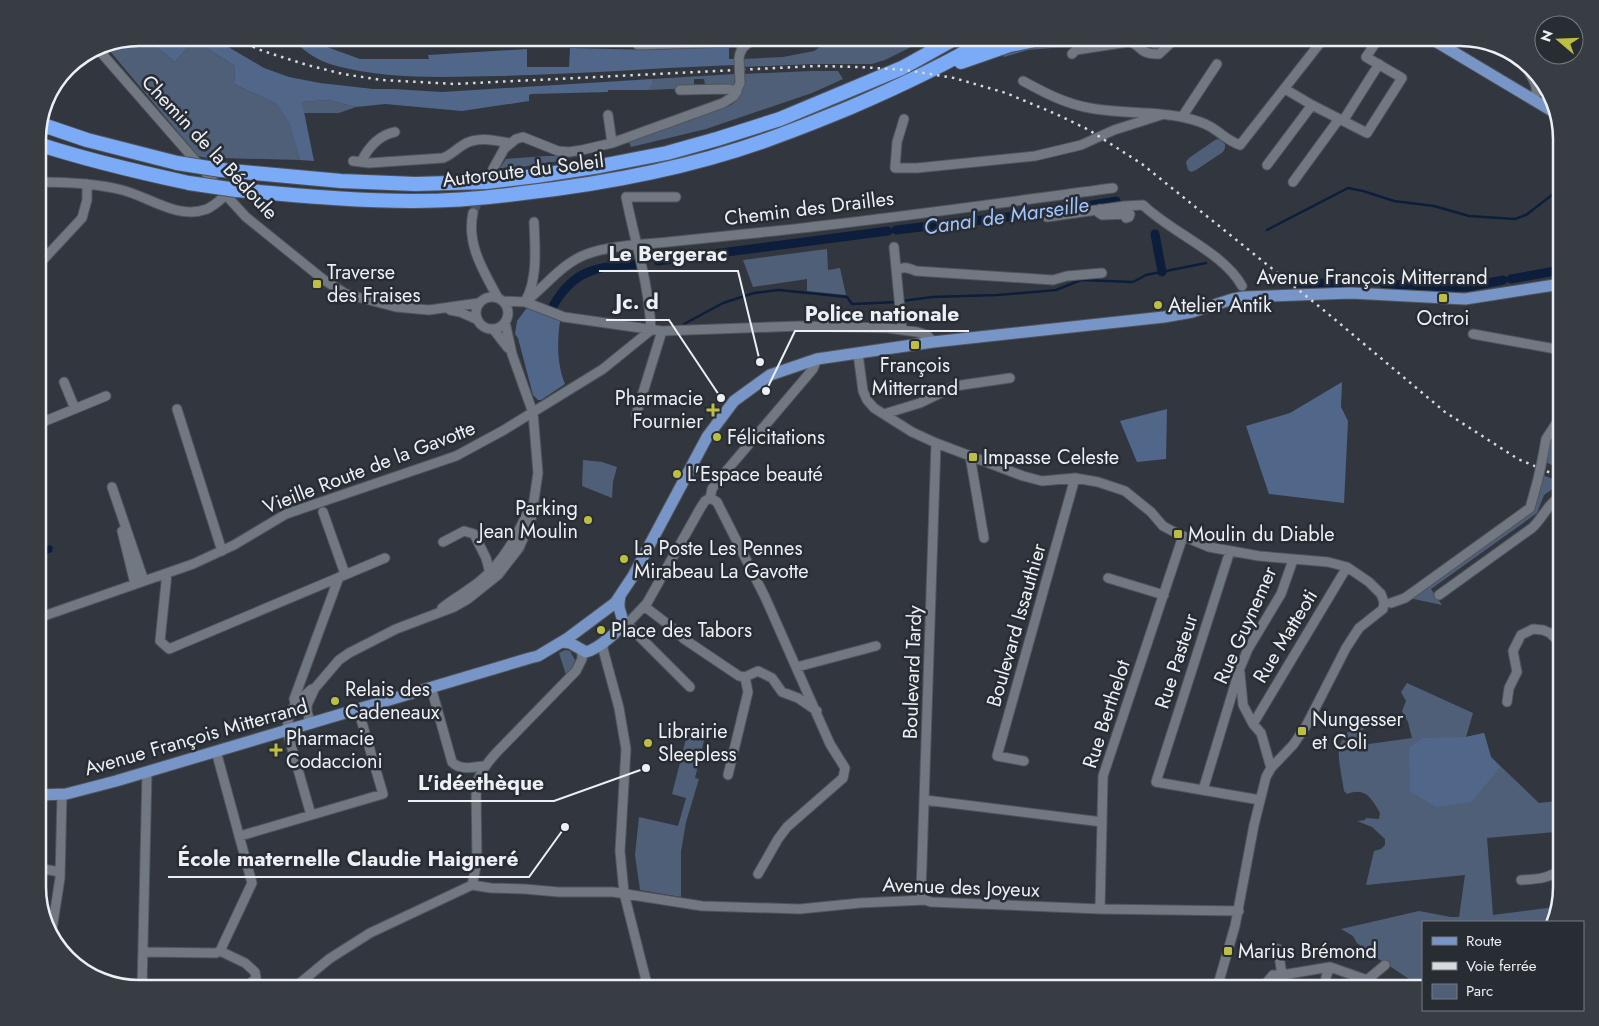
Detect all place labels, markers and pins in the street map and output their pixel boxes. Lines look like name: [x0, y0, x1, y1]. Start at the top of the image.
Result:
callout: Le Bergerac: [599, 235, 738, 271]
place label: Traverse des Fraises: [327, 258, 420, 310]
marker: Traverse des Fraises: [311, 278, 323, 290]
callout: Jc. d: [606, 284, 669, 320]
place label: Atelier Antik: [1168, 291, 1272, 320]
marker: Octroi: [1437, 292, 1449, 304]
callout: Police nationale: [795, 295, 969, 331]
marker: Atelier Antik: [1152, 299, 1164, 311]
place label: Octroi: [1417, 304, 1469, 333]
marker: François Mitterrand: [909, 339, 921, 351]
place label: François Mitterrand: [872, 351, 958, 403]
place label: Pharmacie Fournier: [615, 384, 703, 436]
marker: Pharmacie Fournier: [707, 404, 719, 416]
place label: Félicitations: [727, 423, 825, 452]
marker: Félicitations: [711, 431, 723, 443]
place label: Impasse Celeste: [983, 443, 1119, 472]
marker: Impasse Celeste: [967, 451, 979, 463]
place label: L'Espace beauté: [687, 460, 823, 489]
marker: L'Espace beauté: [671, 468, 683, 480]
place label: Parking Jean Moulin: [476, 494, 578, 546]
marker: Parking Jean Moulin: [582, 514, 594, 526]
place label: Moulin du Diable: [1188, 520, 1335, 549]
marker: Moulin du Diable: [1172, 528, 1184, 540]
place label: La Poste Les Pennes Mirabeau La Gavotte: [634, 534, 809, 586]
marker: La Poste Les Pennes Mirabeau La Gavotte: [618, 553, 630, 565]
place label: Place des Tabors: [611, 616, 752, 645]
marker: Place des Tabors: [595, 624, 607, 636]
place label: Relais des Cadeneaux: [345, 675, 440, 727]
marker: Relais des Cadeneaux: [329, 695, 341, 707]
place label: Nungesser et Coli: [1312, 705, 1404, 757]
place label: Librairie Sleepless: [658, 717, 737, 769]
place label: Pharmacie Codaccioni: [286, 724, 383, 776]
marker: Nungesser et Coli: [1296, 725, 1308, 737]
marker: Librairie Sleepless: [642, 737, 654, 749]
marker: Pharmacie Codaccioni: [270, 744, 282, 756]
callout: L'idéethèque: [408, 765, 554, 801]
callout: École maternelle Claudie Haigneré: [168, 841, 529, 877]
place label: Marius Brémond: [1238, 937, 1377, 966]
marker: Marius Brémond: [1222, 945, 1234, 957]

